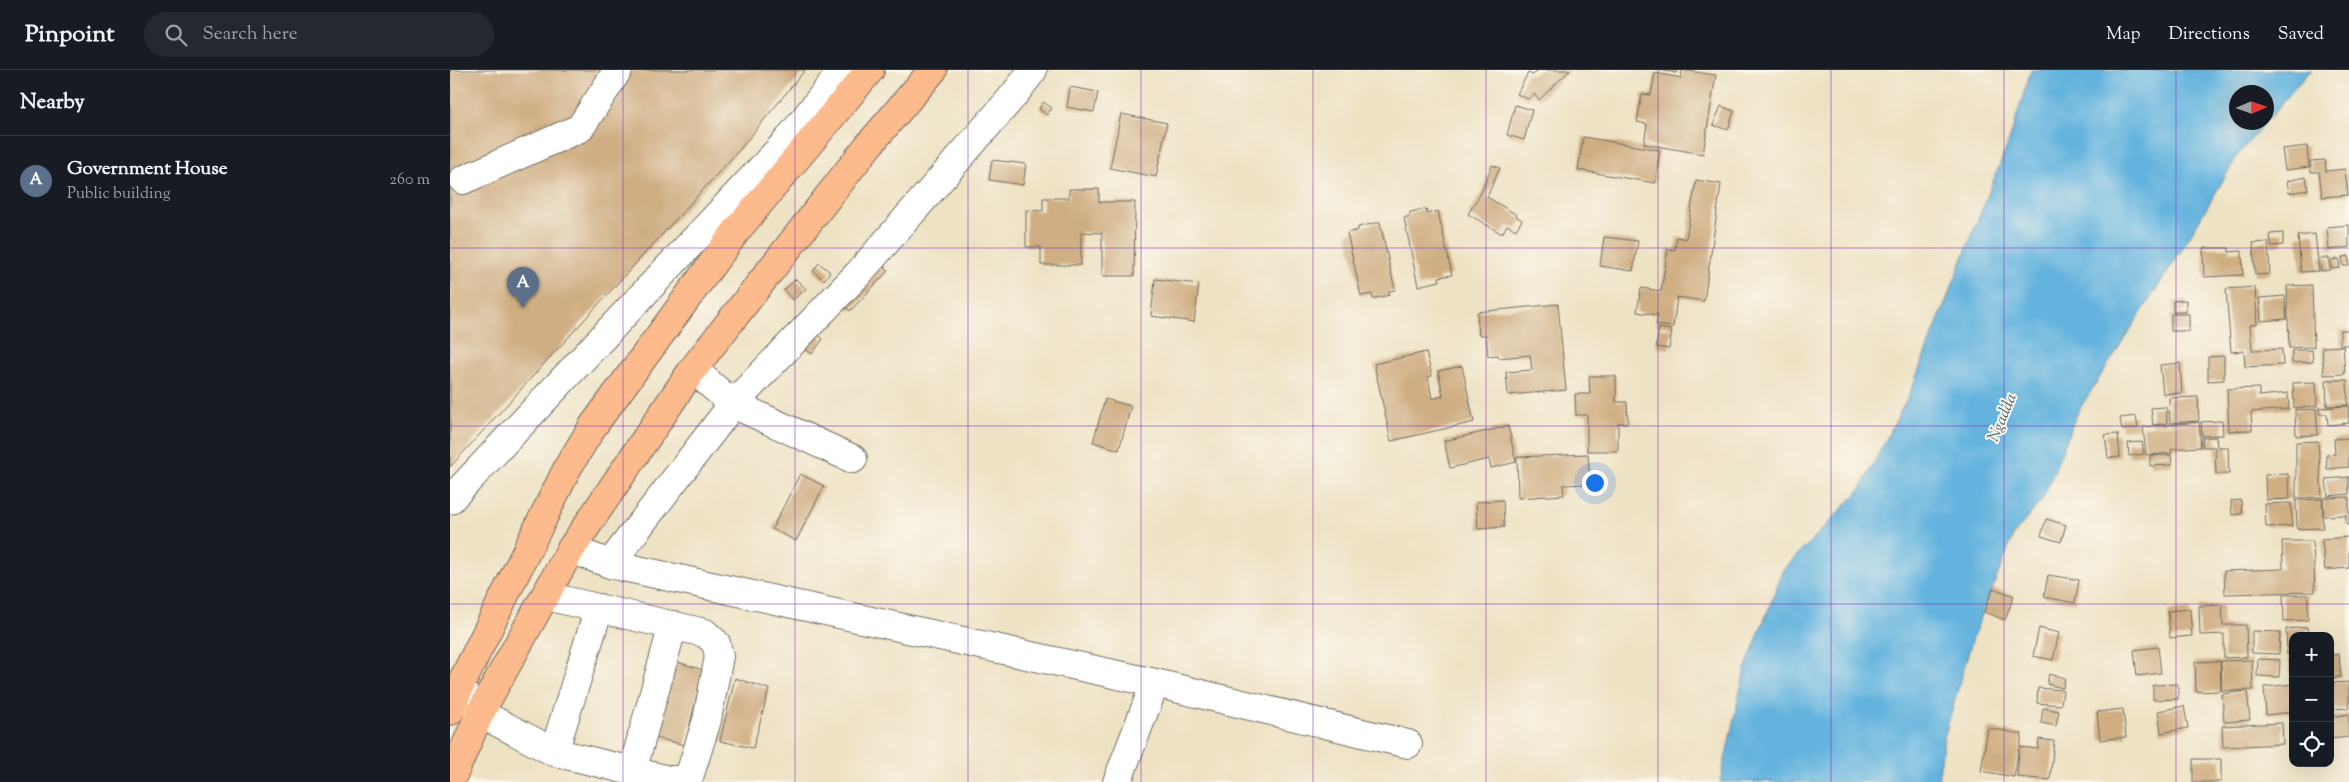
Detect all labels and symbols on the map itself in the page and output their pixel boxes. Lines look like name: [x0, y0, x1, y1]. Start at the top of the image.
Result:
north arrow: [2229, 85, 2274, 130]
pin: A: [507, 267, 539, 308]
water label: Ngadda: [1983, 390, 2024, 446]
your location: [1582, 470, 1608, 496]

